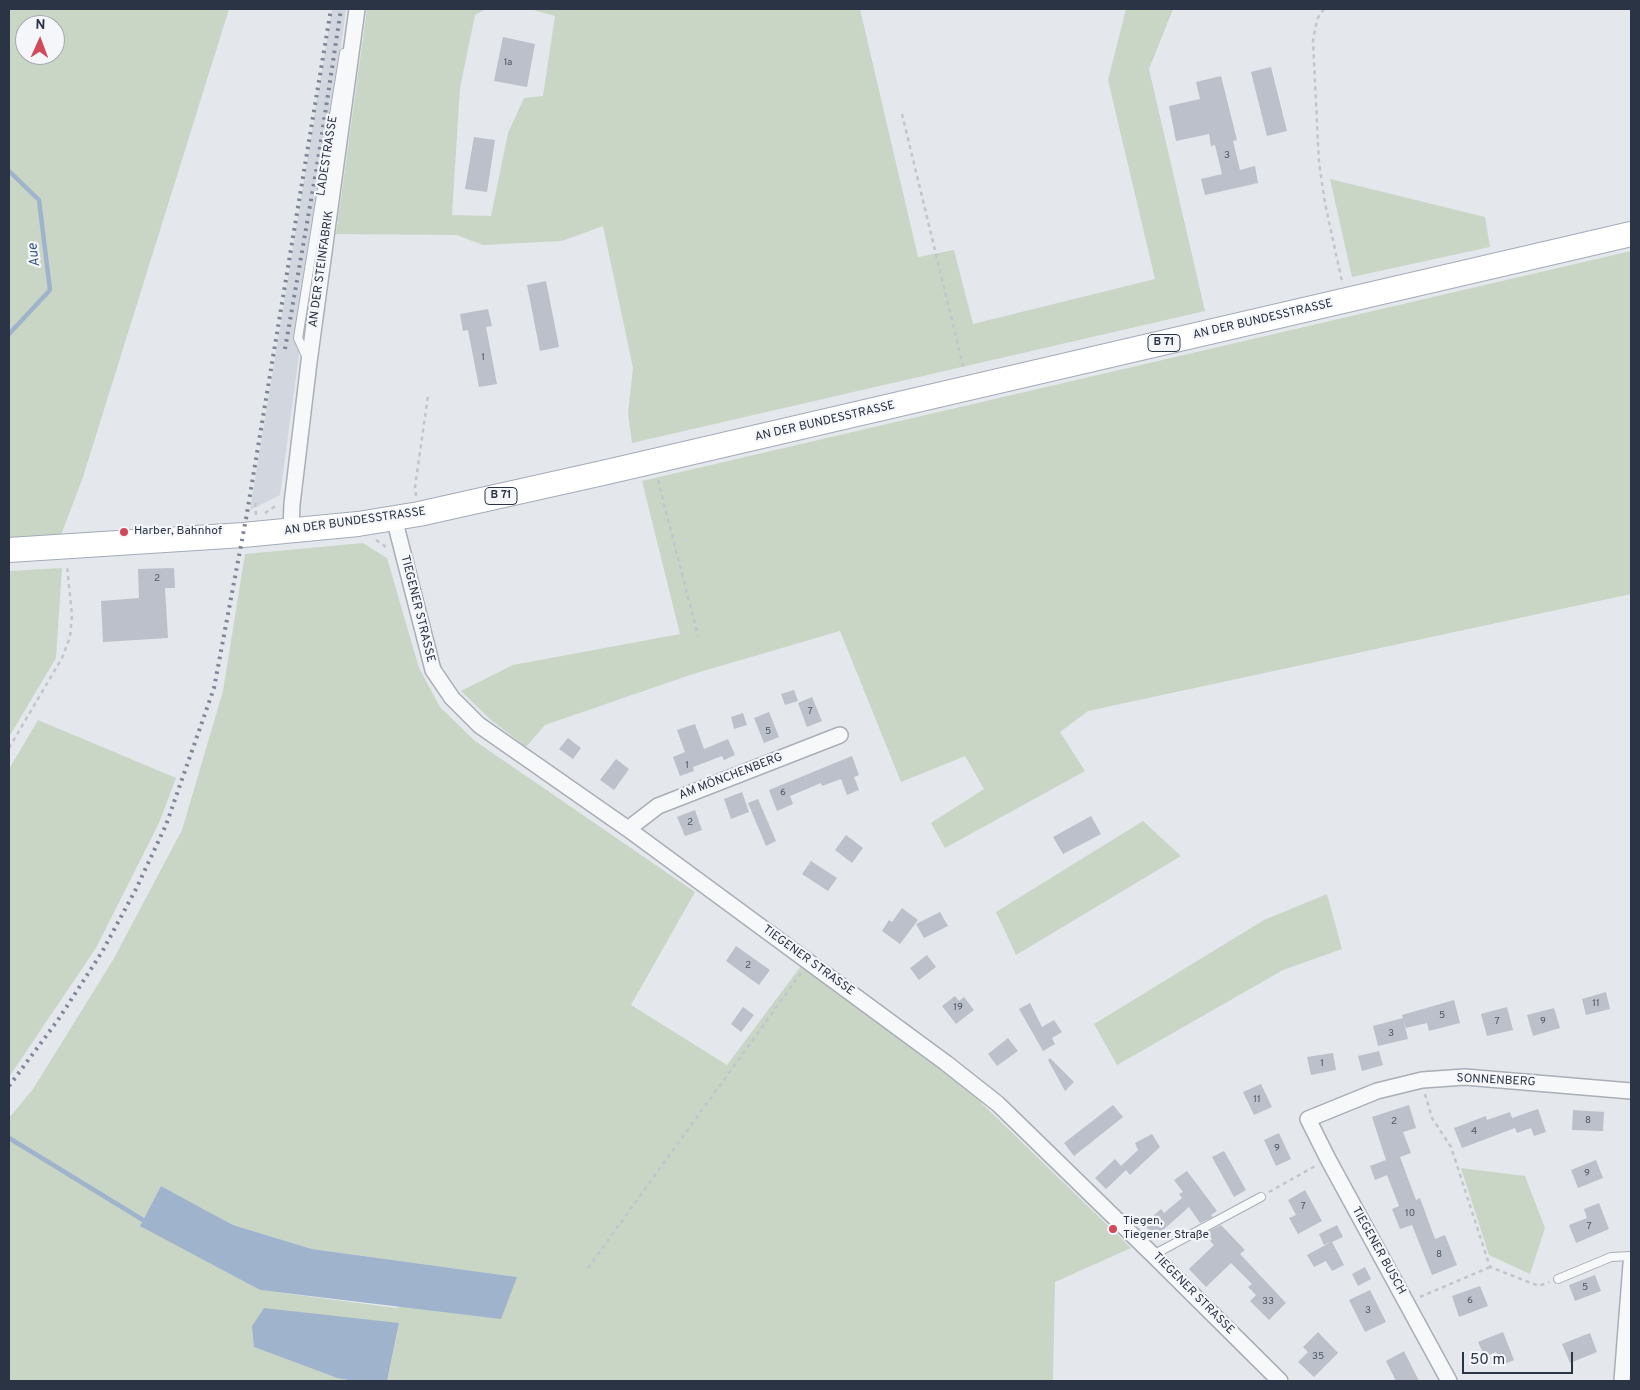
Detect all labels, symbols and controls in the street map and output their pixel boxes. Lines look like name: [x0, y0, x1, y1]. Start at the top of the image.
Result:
north arrow: [15, 15, 65, 65]
text: N: [35, 17, 46, 34]
house number: 1a: [504, 57, 512, 69]
street label: LADESTRASSE: [315, 115, 341, 197]
house number: 3: [1224, 150, 1230, 162]
street label: AN DER STEINFABRIK: [307, 209, 337, 329]
water label: Aue: [25, 242, 45, 268]
street label: AN DER BUNDESSTRASSE: [1192, 297, 1334, 343]
road number: B 71: [1148, 334, 1180, 352]
house number: 1: [481, 352, 485, 364]
street label: AN DER BUNDESSTRASSE: [754, 399, 896, 445]
road number: B 71: [485, 488, 517, 504]
street label: AN DER BUNDESSTRASSE: [283, 505, 427, 539]
place label: Harber, Bahnhof: [134, 525, 222, 539]
marker: Harber, Bahnhof: [118, 526, 130, 538]
street label: TIEGENER STRASSE: [397, 554, 437, 664]
house number: 2: [154, 573, 160, 585]
house number: 7: [807, 706, 813, 718]
house number: 5: [765, 726, 771, 738]
street label: AM MÖNCHENBERG: [677, 751, 785, 803]
house number: 1: [685, 760, 689, 772]
house number: 6: [780, 787, 786, 799]
house number: 2: [687, 817, 693, 829]
street label: TIEGENER STRASSE: [759, 923, 857, 999]
house number: 2: [745, 960, 751, 972]
house number: 11: [1592, 998, 1600, 1010]
house number: 19: [953, 1002, 963, 1014]
house number: 5: [1439, 1010, 1445, 1022]
house number: 7: [1494, 1016, 1500, 1028]
house number: 9: [1540, 1016, 1546, 1028]
house number: 3: [1388, 1028, 1394, 1040]
house number: 1: [1320, 1058, 1324, 1070]
street label: SONNENBERG: [1456, 1072, 1536, 1090]
house number: 11: [1253, 1094, 1261, 1106]
house number: 8: [1585, 1115, 1591, 1127]
house number: 2: [1391, 1116, 1397, 1128]
house number: 4: [1471, 1126, 1477, 1138]
house number: 9: [1274, 1143, 1280, 1155]
house number: 9: [1584, 1168, 1590, 1180]
house number: 7: [1300, 1201, 1306, 1213]
street label: TIEGENER BUSCH: [1348, 1205, 1408, 1297]
house number: 10: [1405, 1208, 1415, 1220]
place label: Tiegen, Tiegener Straße: [1123, 1215, 1209, 1243]
house number: 7: [1586, 1221, 1592, 1233]
marker: Tiegen, Tiegener Straße: [1107, 1223, 1119, 1235]
house number: 8: [1436, 1249, 1442, 1261]
street label: TIEGENER STRASSE: [1149, 1250, 1237, 1338]
house number: 5: [1582, 1282, 1588, 1294]
house number: 6: [1467, 1295, 1473, 1307]
house number: 33: [1262, 1296, 1274, 1308]
house number: 3: [1365, 1305, 1371, 1317]
scale bar: [1465, 1342, 1576, 1374]
house number: 35: [1312, 1351, 1324, 1363]
text: 50 m: [1470, 1351, 1505, 1370]

